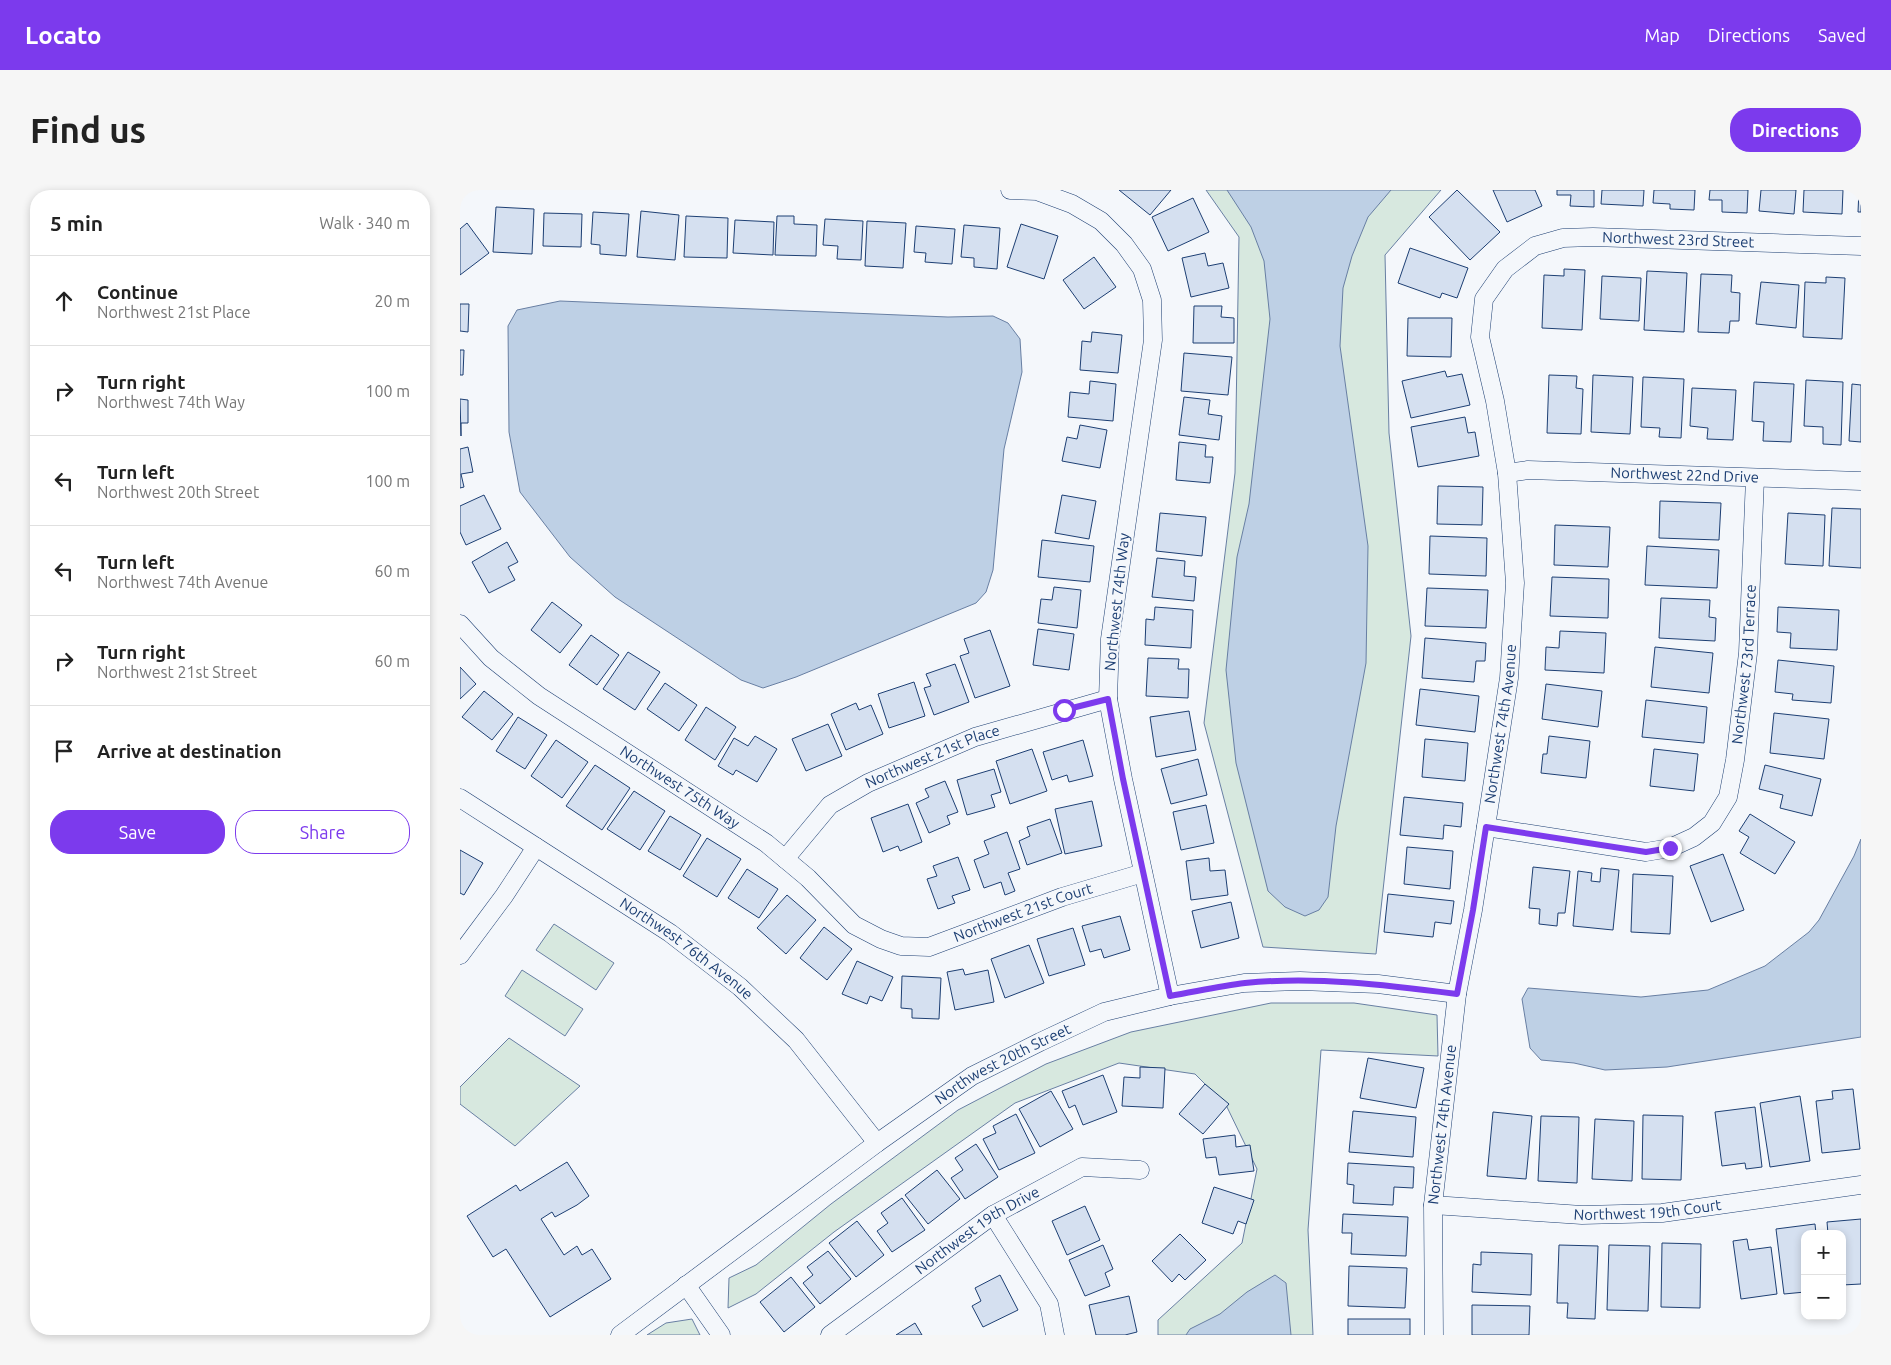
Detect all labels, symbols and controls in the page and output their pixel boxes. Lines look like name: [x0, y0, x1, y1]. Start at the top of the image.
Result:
text: Locato: [25, 22, 101, 49]
text: Map: [1644, 25, 1680, 45]
text: Directions: [1708, 25, 1790, 45]
text: Saved: [1818, 25, 1866, 45]
button: Directions: [1730, 108, 1861, 152]
text: Find us: [30, 110, 146, 150]
text: 5 min: [50, 211, 103, 235]
text: Walk · 340 m: [319, 214, 410, 232]
street label: Northwest 23rd Street: [1602, 228, 1755, 250]
text: Continue: [97, 281, 178, 303]
icon: ahead: [50, 287, 78, 315]
text: 20 m: [374, 292, 410, 310]
text: Northwest 21st Place: [97, 303, 251, 321]
text: Turn right: [97, 371, 185, 393]
icon: right: [50, 377, 78, 405]
text: 100 m: [365, 382, 410, 400]
text: Northwest 74th Way: [97, 393, 245, 411]
text: Turn left: [97, 461, 175, 483]
street label: Northwest 22nd Drive: [1610, 464, 1759, 486]
icon: left: [50, 467, 78, 495]
text: 100 m: [365, 472, 410, 490]
text: Northwest 20th Street: [97, 483, 259, 501]
street label: Northwest 74th Way: [1101, 532, 1132, 672]
text: Turn left: [97, 551, 175, 573]
icon: left: [50, 557, 78, 585]
text: 60 m: [374, 562, 410, 580]
text: Northwest 74th Avenue: [97, 573, 268, 591]
street label: Northwest 73rd Terrace: [1728, 584, 1759, 745]
text: Turn right: [97, 641, 185, 663]
street label: Northwest 74th Avenue: [1481, 644, 1519, 805]
icon: right: [50, 647, 78, 675]
text: 60 m: [374, 652, 410, 670]
text: Northwest 21st Street: [97, 663, 257, 681]
route start: [1053, 699, 1076, 722]
street label: Northwest 21st Place: [862, 721, 1002, 791]
icon: arrive: [50, 737, 78, 765]
text: Arrive at destination: [97, 740, 282, 762]
street label: Northwest 75th Way: [617, 742, 743, 832]
button: Save: [50, 810, 225, 854]
button: Share: [235, 810, 410, 854]
route end: [1659, 837, 1682, 860]
street label: Northwest 21st Court: [951, 879, 1094, 945]
street label: Northwest 76th Avenue: [617, 894, 757, 1003]
street label: Northwest 20th Street: [932, 1020, 1073, 1107]
street label: Northwest 74th Avenue: [1424, 1044, 1459, 1205]
street label: Northwest 19th Drive: [912, 1183, 1042, 1277]
street label: Northwest 19th Court: [1573, 1196, 1722, 1223]
map controls: [1801, 1230, 1846, 1320]
button: +: [1801, 1230, 1846, 1275]
button: −: [1801, 1275, 1846, 1320]

